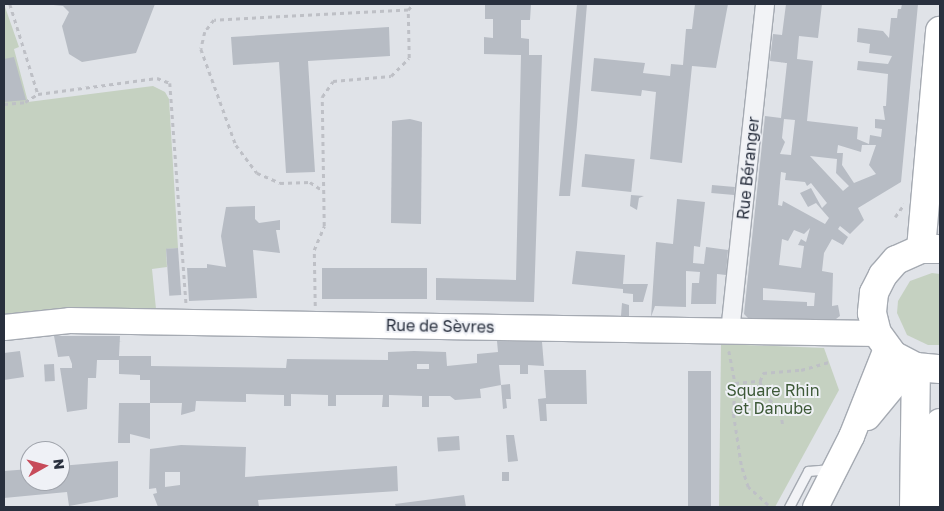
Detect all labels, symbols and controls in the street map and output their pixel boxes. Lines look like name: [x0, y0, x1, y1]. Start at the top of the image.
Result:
street label: Rue Béranger: [733, 115, 763, 221]
street label: Rue de Sèvres: [386, 315, 494, 337]
park label: Square Rhin et Danube: [726, 380, 820, 418]
north arrow: [20, 441, 70, 491]
text: N: [50, 458, 68, 471]

